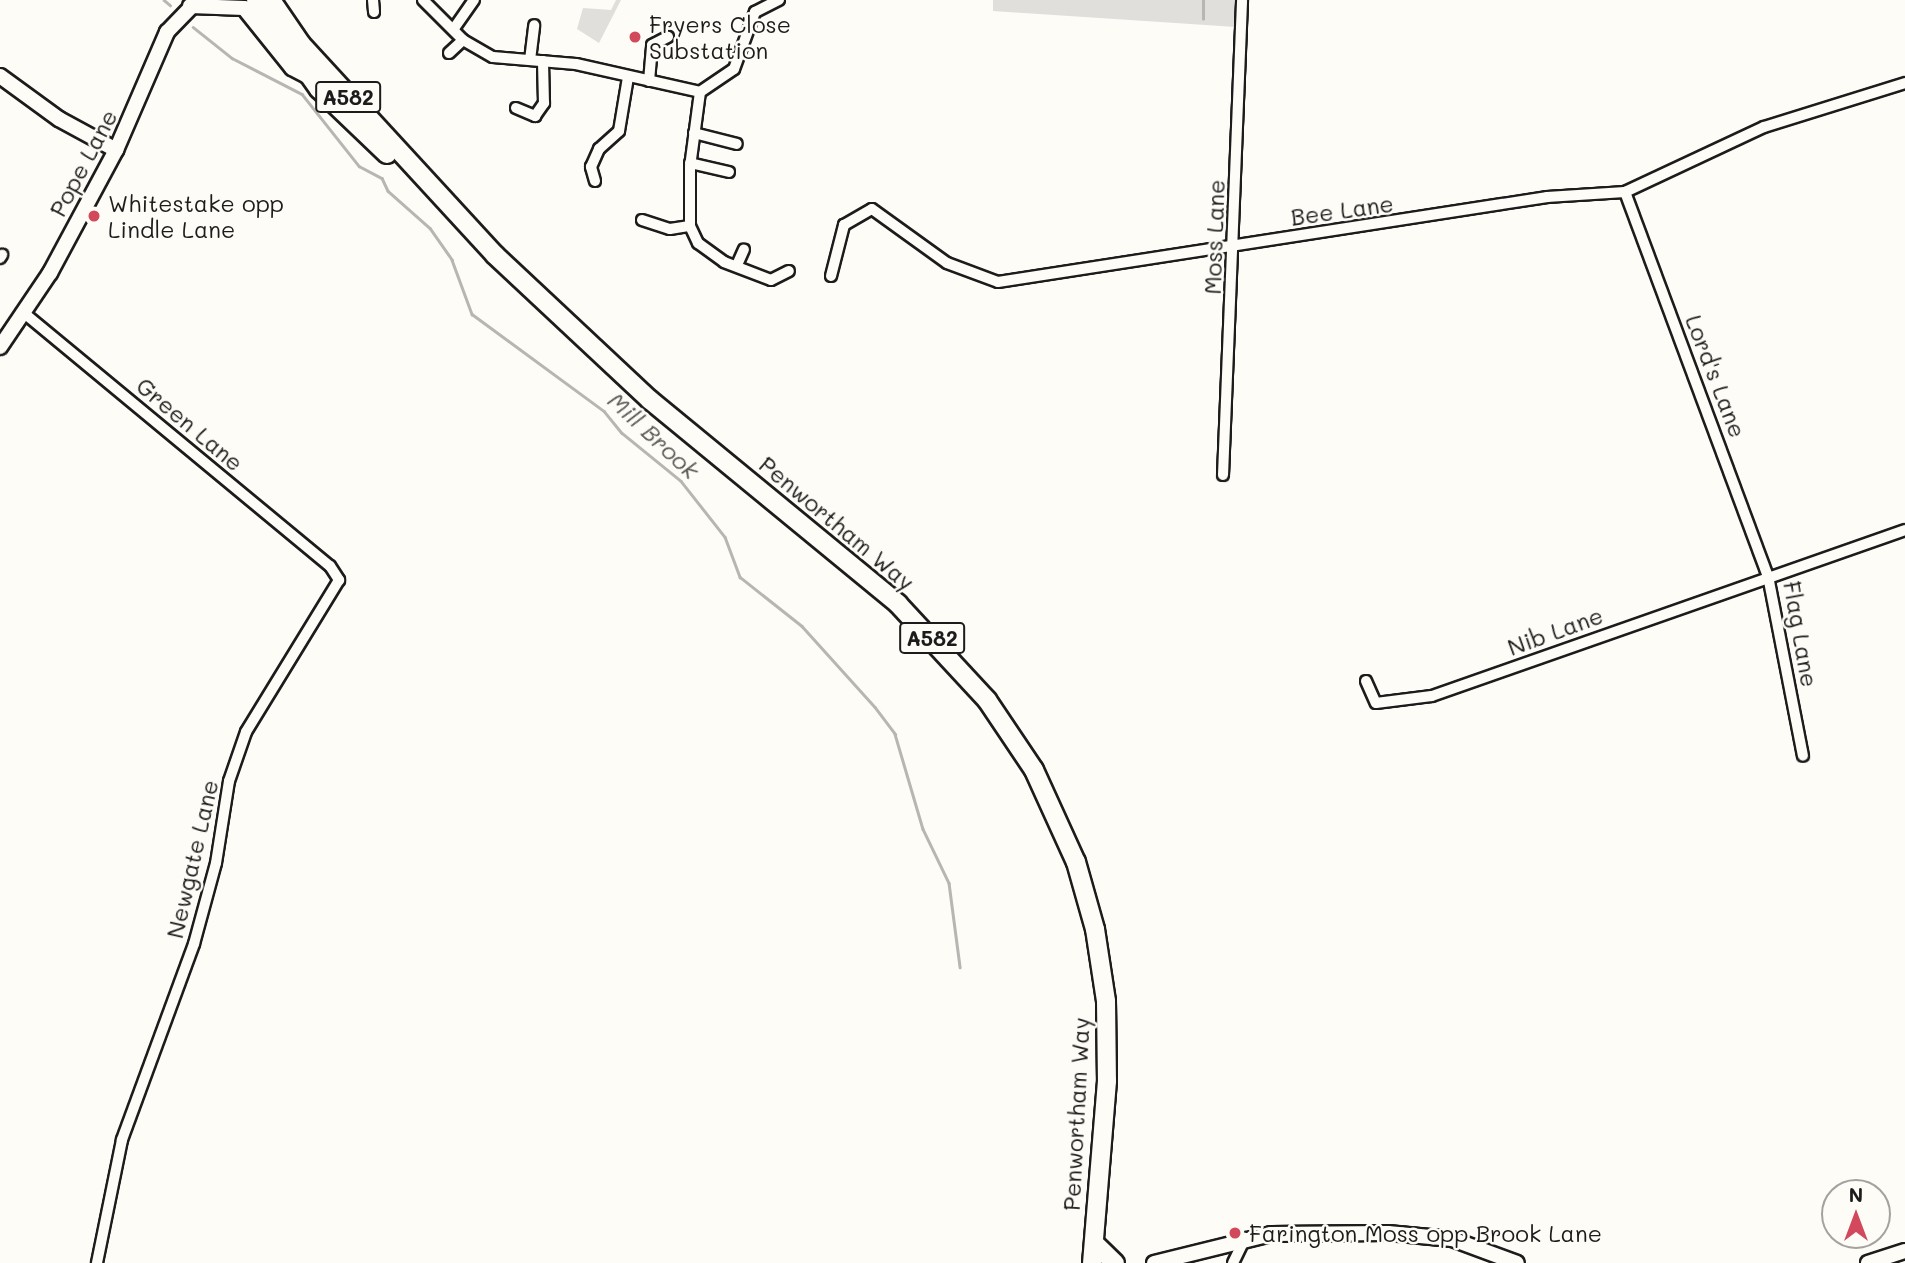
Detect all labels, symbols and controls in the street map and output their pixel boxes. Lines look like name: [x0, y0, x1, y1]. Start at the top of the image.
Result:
place label: Fryers Close Substation: [649, 10, 791, 64]
marker: Fryers Close Substation: [627, 29, 643, 45]
road number: A582: [315, 80, 381, 114]
street label: Pope Lane: [43, 105, 123, 221]
street label: Moss Lane: [1198, 179, 1230, 295]
place label: Whitestake opp Lindle Lane: [108, 189, 284, 243]
street label: Bee Lane: [1289, 189, 1395, 231]
marker: Whitestake opp Lindle Lane: [86, 208, 102, 224]
street label: Lord's Lane: [1680, 311, 1752, 441]
street label: Green Lane: [131, 371, 249, 477]
water label: Mill Brook: [602, 385, 706, 485]
street label: Penwortham Way: [754, 450, 920, 596]
street label: Flag Lane: [1778, 579, 1824, 689]
street label: Nib Lane: [1504, 601, 1606, 661]
road number: A582: [899, 620, 965, 656]
street label: Newgate Lane: [160, 777, 224, 941]
street label: Penwortham Way: [1057, 1017, 1095, 1211]
north arrow: [1821, 1179, 1891, 1249]
text: N: [1849, 1182, 1863, 1207]
place label: Farington Moss opp Brook Lane: [1249, 1219, 1602, 1247]
marker: Farington Moss opp Brook Lane: [1227, 1225, 1243, 1241]

